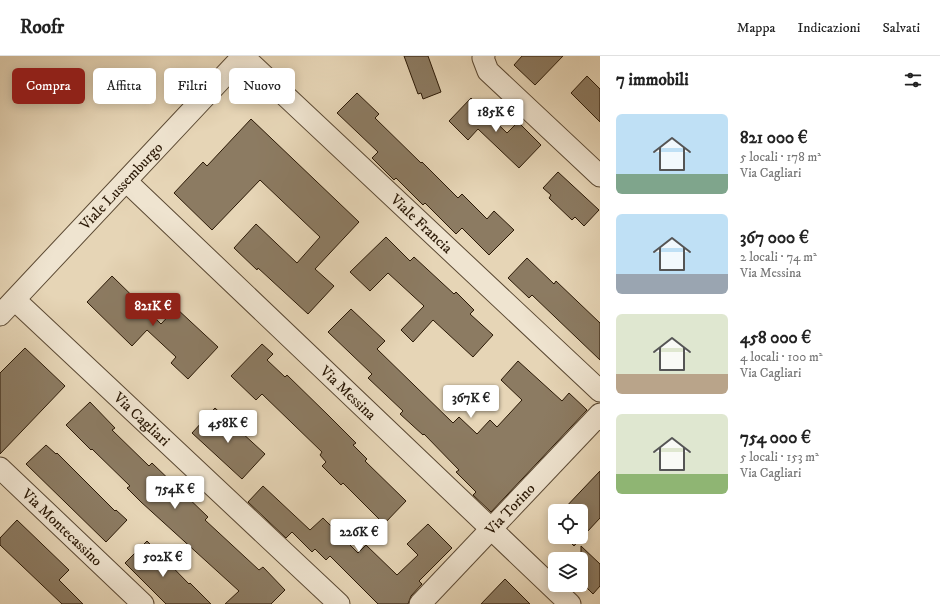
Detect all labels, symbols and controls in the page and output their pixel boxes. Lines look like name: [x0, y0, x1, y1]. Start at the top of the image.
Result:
text: Roofr: [20, 16, 64, 39]
text: Mappa: [737, 19, 775, 37]
text: Indicazioni: [797, 19, 860, 37]
text: Salvati: [882, 19, 920, 37]
chip: Compra: [12, 68, 85, 104]
chip: Affitta: [93, 68, 156, 104]
chip: Filtri: [164, 68, 221, 104]
chip: Nuovo: [229, 68, 295, 104]
text: 7 immobili: [616, 69, 689, 91]
icon: filters: [902, 69, 924, 91]
pin: 185K €: [463, 99, 529, 133]
text: 185K €: [477, 104, 515, 120]
text: 821 000 €: [740, 127, 808, 149]
icon: home: [648, 130, 696, 178]
street label: Viale Lussemburgo: [75, 138, 167, 235]
text: 5 locali · 178 m²: [740, 149, 821, 165]
text: Via Cagliari: [740, 165, 801, 181]
street label: Viale Francia: [385, 190, 457, 258]
text: 367 000 €: [740, 227, 809, 249]
icon: home: [648, 230, 696, 278]
text: 2 locali · 74 m²: [740, 249, 817, 265]
text: Via Messina: [740, 265, 801, 281]
pin: 821K €: [120, 293, 186, 327]
text: 821K €: [134, 298, 172, 314]
text: 458 000 €: [740, 327, 811, 349]
icon: home: [648, 330, 696, 378]
text: 4 locali · 100 m²: [740, 349, 823, 365]
street label: Via Messina: [315, 361, 381, 425]
text: Via Cagliari: [740, 365, 801, 381]
pin: 367K €: [438, 385, 504, 419]
street label: Via Cagliari: [109, 388, 174, 451]
text: 367K €: [452, 390, 490, 406]
pin: 458K €: [195, 410, 261, 444]
text: 458K €: [208, 415, 248, 431]
text: 754 000 €: [740, 427, 811, 449]
icon: home: [648, 430, 696, 478]
text: 5 locali · 153 m²: [740, 449, 819, 465]
text: Via Cagliari: [740, 465, 801, 481]
pin: 754K €: [142, 476, 208, 510]
street label: Via Torino: [481, 479, 540, 540]
text: 754K €: [155, 481, 195, 497]
street label: Via Montecassino: [17, 484, 106, 570]
map controls: [548, 504, 588, 592]
button: locate: [548, 504, 588, 544]
pin: 226K €: [326, 519, 392, 553]
text: 226K €: [339, 524, 379, 540]
pin: 502K €: [130, 544, 196, 578]
text: 502K €: [143, 549, 183, 565]
button: layers: [548, 552, 588, 592]

